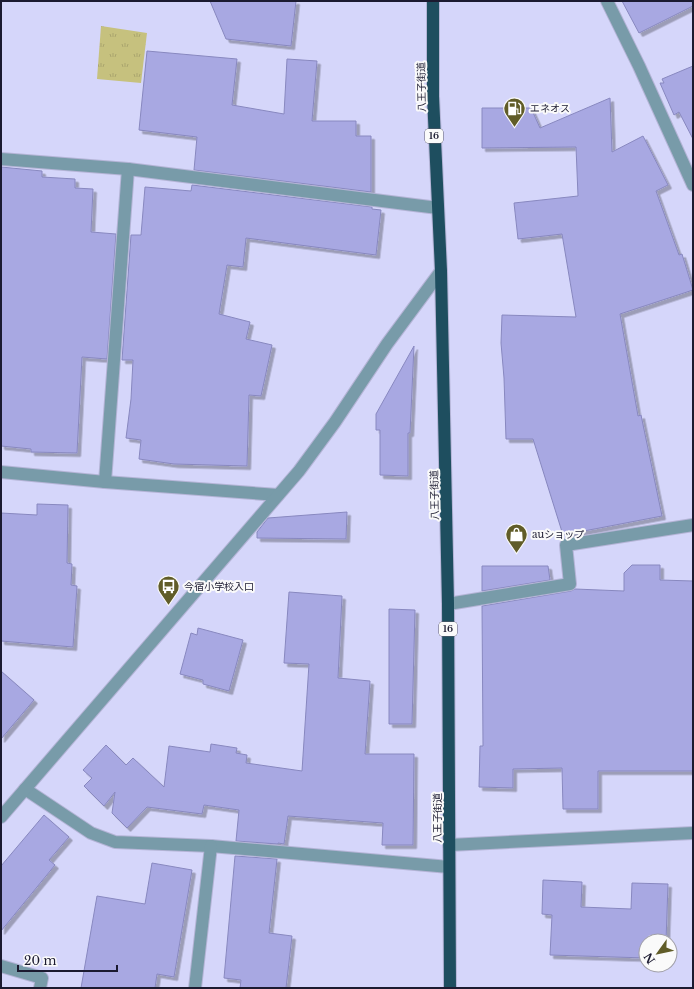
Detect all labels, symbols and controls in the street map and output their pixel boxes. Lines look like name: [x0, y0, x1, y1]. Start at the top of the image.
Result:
street label: 八王子街道: [415, 62, 428, 112]
fuel station icon: エネオス: [501, 95, 527, 128]
place label: エネオス: [530, 102, 570, 115]
road number: 16: [425, 129, 443, 143]
street label: 八王子街道: [428, 470, 441, 520]
shop icon: auショップ: [504, 521, 530, 554]
place label: auショップ: [532, 528, 584, 541]
bus stop icon: 今宿小学校入口: [156, 573, 182, 606]
place label: 今宿小学校入口: [184, 580, 254, 593]
road number: 16: [439, 622, 457, 636]
street label: 八王子街道: [431, 793, 444, 843]
north arrow: [638, 933, 678, 973]
scale bar: [18, 947, 117, 973]
text: N: [641, 950, 658, 967]
text: 20 m: [24, 953, 56, 968]

